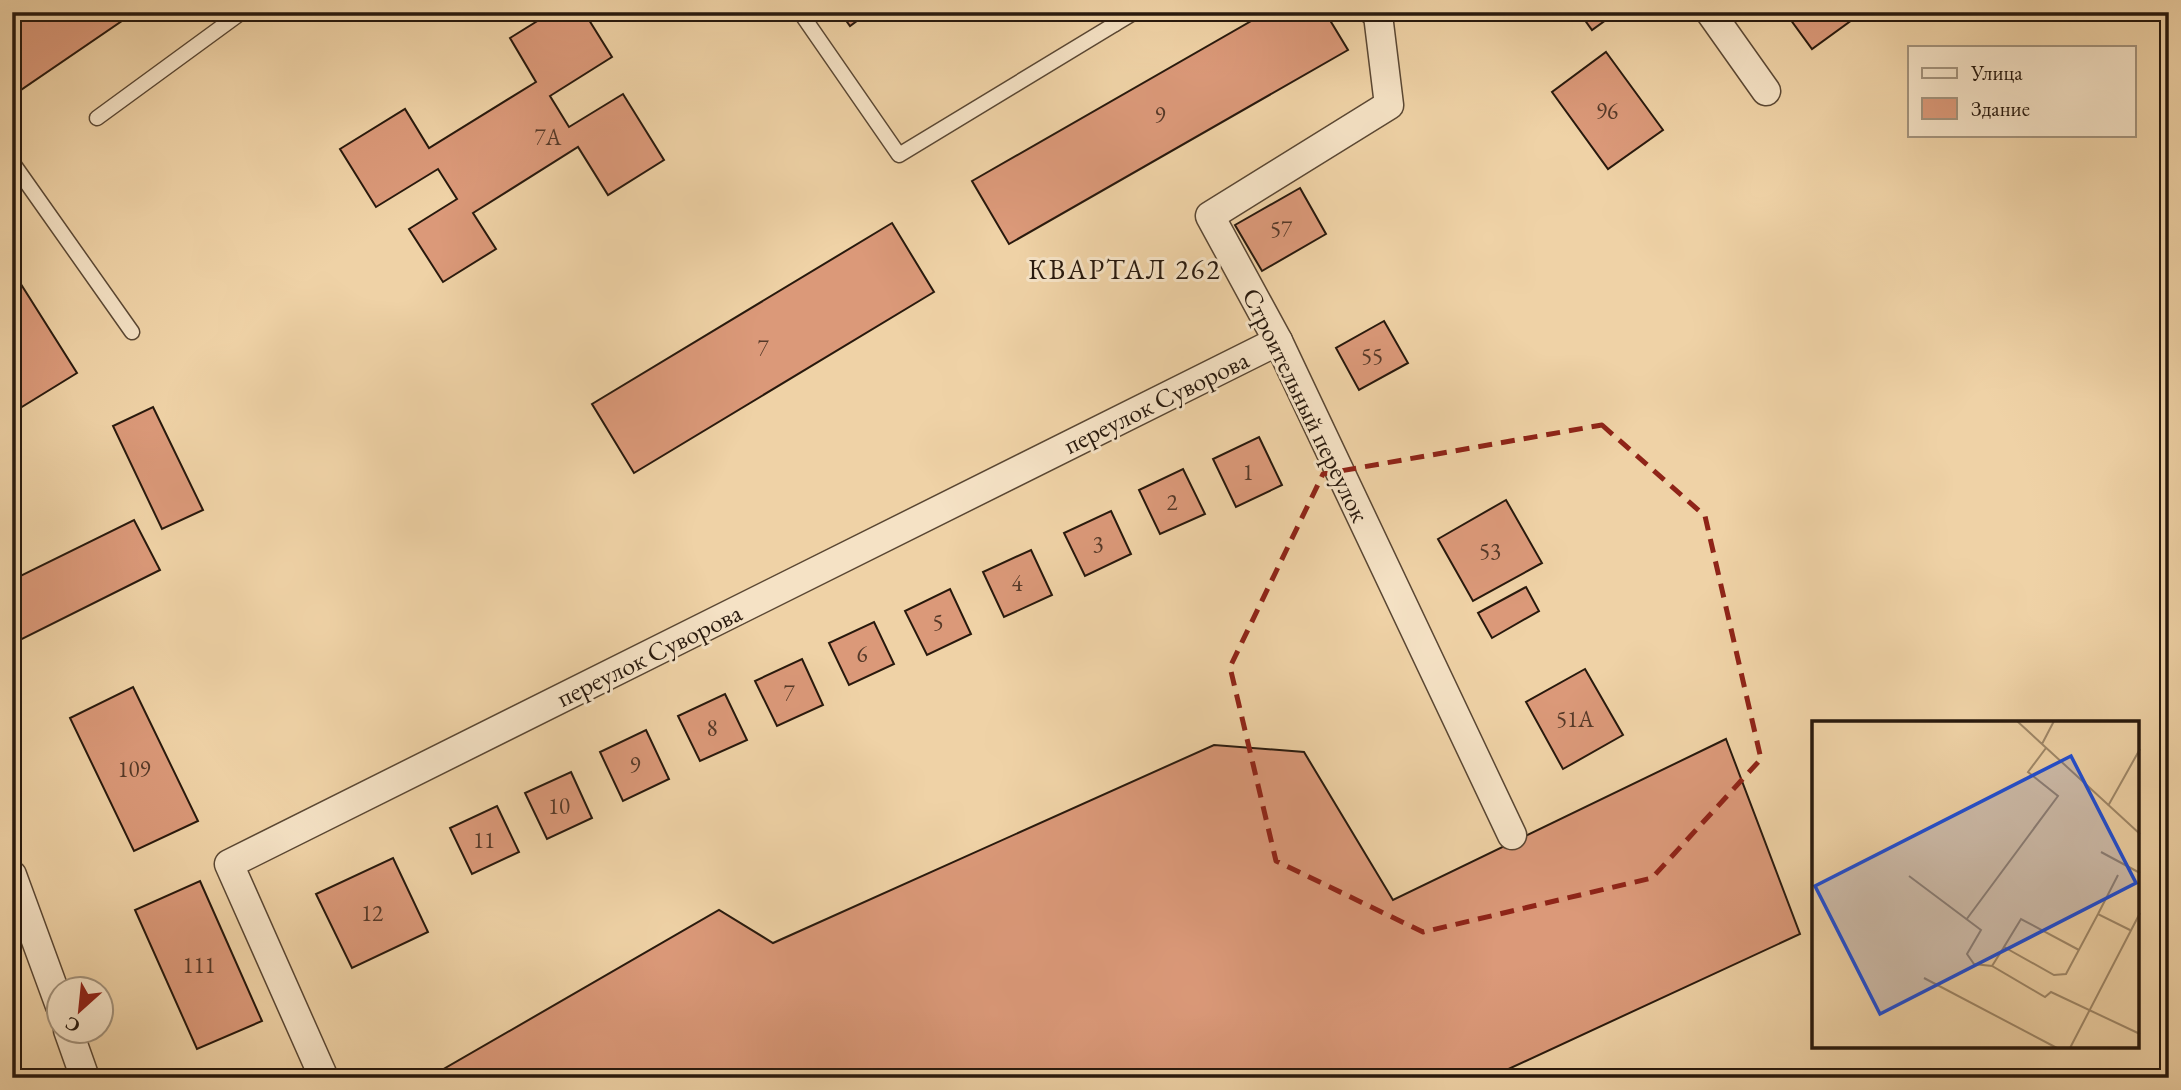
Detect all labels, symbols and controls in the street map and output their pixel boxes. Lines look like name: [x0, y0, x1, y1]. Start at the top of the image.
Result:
legend: [1908, 46, 2136, 136]
text: Улица: [1970, 59, 2023, 86]
text: Здание: [1971, 95, 2030, 122]
house number: 96: [1596, 96, 1618, 126]
house number: 9: [1154, 100, 1166, 130]
house number: 7А: [535, 122, 563, 152]
house number: 57: [1270, 214, 1293, 244]
district label: КВАРТАЛ 262: [1028, 251, 1222, 287]
street label: Строительный переулок: [1235, 282, 1378, 528]
house number: 7: [757, 333, 769, 363]
house number: 55: [1361, 341, 1383, 371]
street label: переулок Суворова: [1058, 342, 1255, 462]
house number: 1: [1242, 457, 1254, 487]
house number: 2: [1166, 487, 1178, 517]
house number: 3: [1092, 529, 1104, 559]
house number: 53: [1479, 536, 1501, 566]
house number: 4: [1011, 568, 1023, 598]
street label: переулок Суворова: [551, 595, 748, 715]
house number: 5: [932, 607, 944, 637]
house number: 6: [856, 639, 868, 669]
house number: 7: [783, 678, 795, 708]
house number: 51А: [1556, 704, 1595, 734]
house number: 8: [706, 713, 718, 743]
inset map: [1812, 721, 2139, 1048]
house number: 9: [629, 750, 641, 780]
house number: 109: [117, 754, 151, 784]
house number: 10: [548, 791, 570, 821]
house number: 11: [473, 825, 495, 855]
house number: 12: [361, 898, 383, 928]
house number: 111: [182, 950, 216, 980]
north arrow: [46, 974, 116, 1044]
text: С: [61, 1011, 84, 1039]

